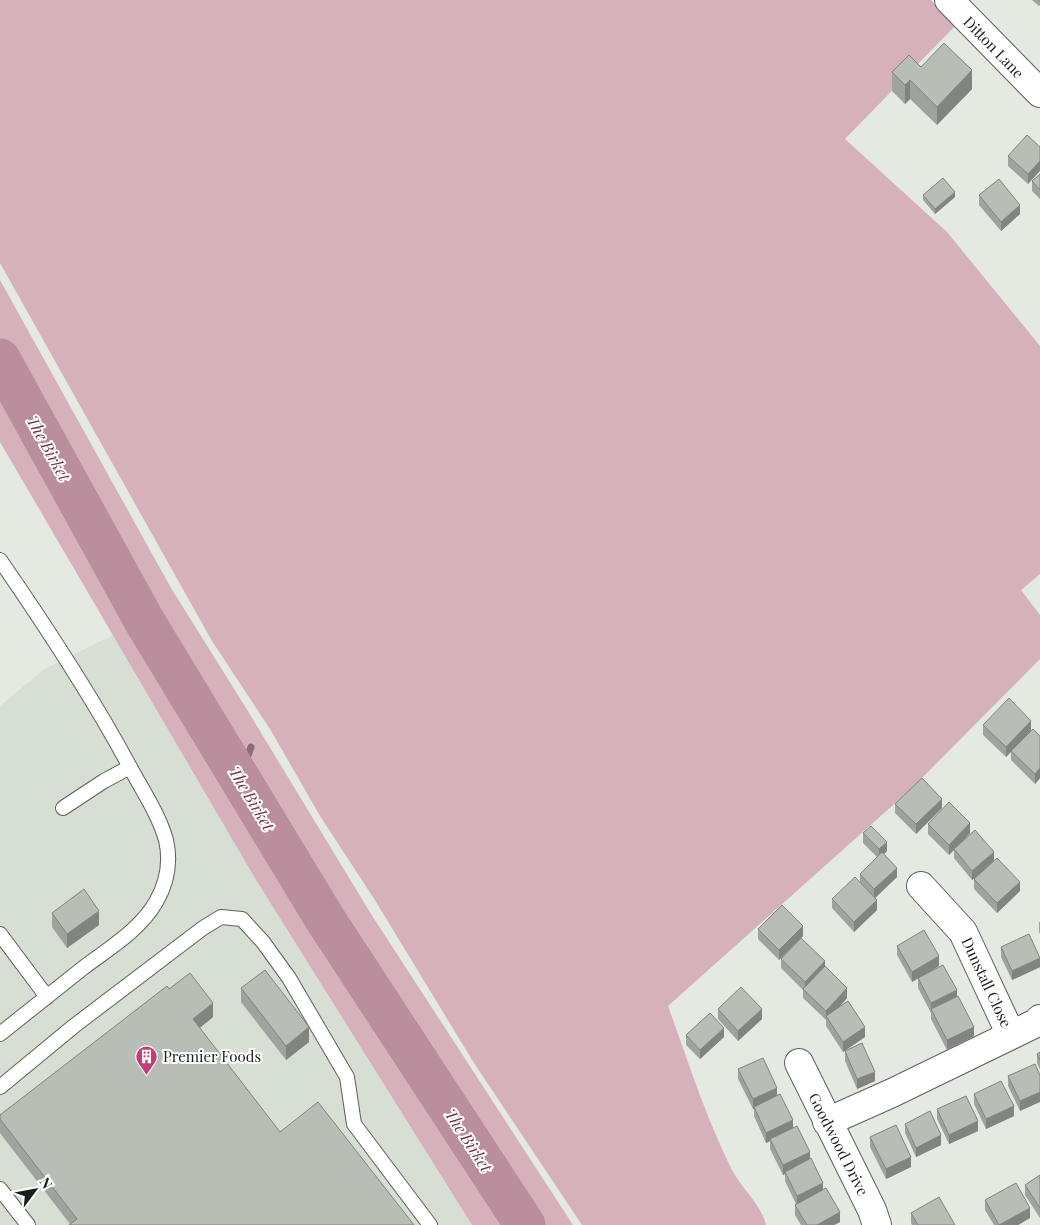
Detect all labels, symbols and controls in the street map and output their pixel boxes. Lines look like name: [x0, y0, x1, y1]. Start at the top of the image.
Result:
street label: Ditton Lane: [959, 12, 1029, 82]
water label: The Birket: [22, 412, 76, 485]
water label: The Birket: [225, 762, 280, 835]
street label: Dunstall Close: [957, 934, 1017, 1030]
building icon: Premier Foods: [135, 1044, 159, 1075]
place label: Premier Foods: [163, 1046, 261, 1066]
street label: Goodwood Drive: [805, 1089, 873, 1199]
water label: The Birket: [441, 1104, 498, 1176]
north arrow: [10, 1165, 60, 1215]
text: N: [36, 1174, 57, 1192]

